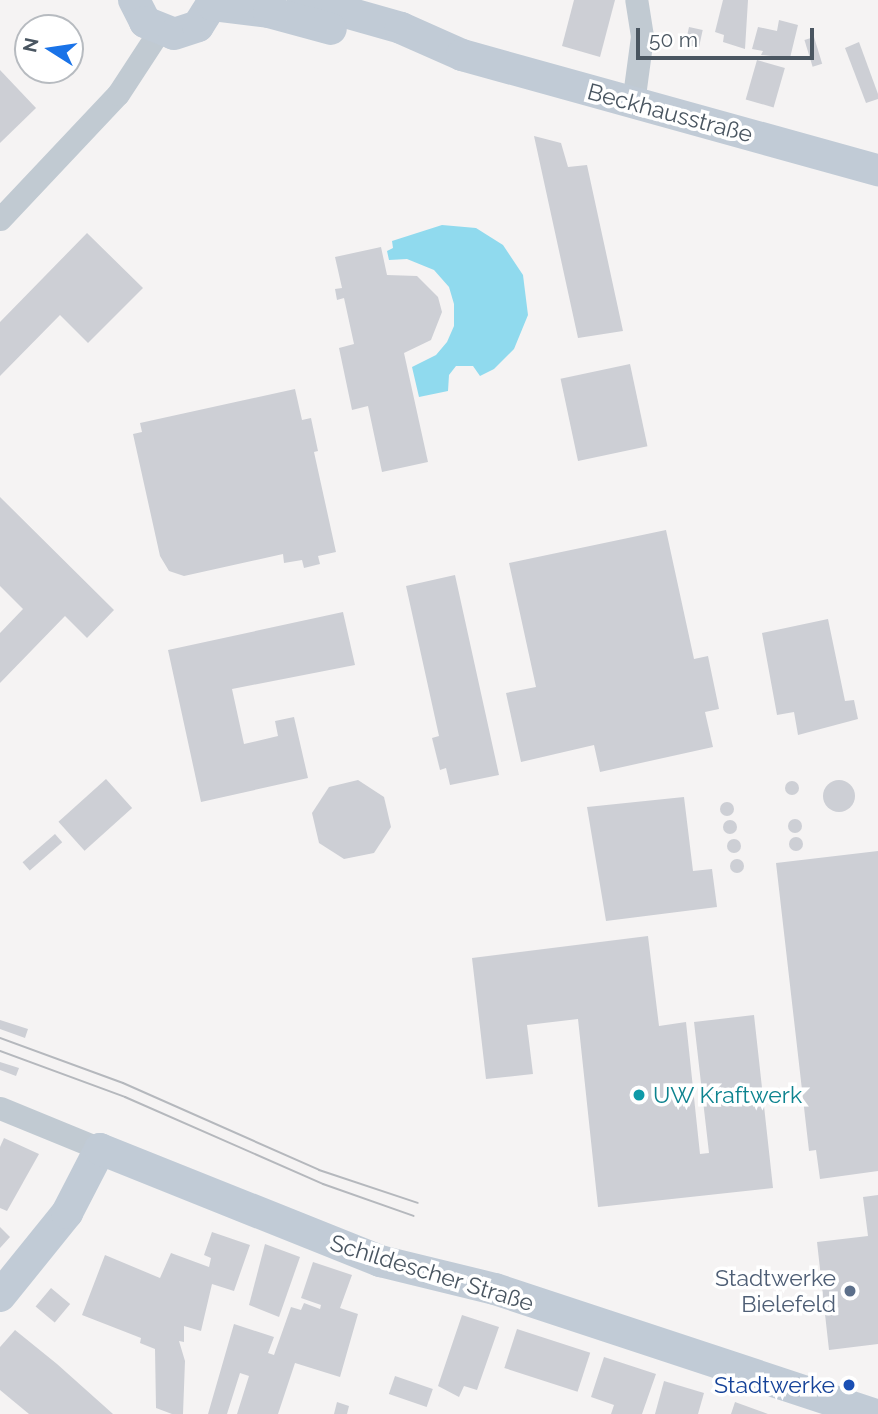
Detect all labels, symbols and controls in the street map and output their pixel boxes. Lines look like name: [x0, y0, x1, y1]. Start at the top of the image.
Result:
north arrow: [14, 14, 84, 84]
scale bar: [640, 14, 818, 58]
text: 50 m: [649, 27, 698, 52]
text: N: [18, 36, 43, 54]
street label: Beckhausstraße: [584, 78, 756, 148]
place label: UW Kraftwerk: [653, 1081, 803, 1109]
marker: UW Kraftwerk: [631, 1087, 647, 1103]
street label: Schildescher Straße: [327, 1229, 537, 1317]
place label: Stadtwerke Bielefeld: [715, 1264, 836, 1318]
marker: Stadtwerke Bielefeld: [842, 1283, 858, 1299]
place label: Stadtwerke: [714, 1371, 835, 1399]
marker: Stadtwerke: [841, 1377, 857, 1393]

